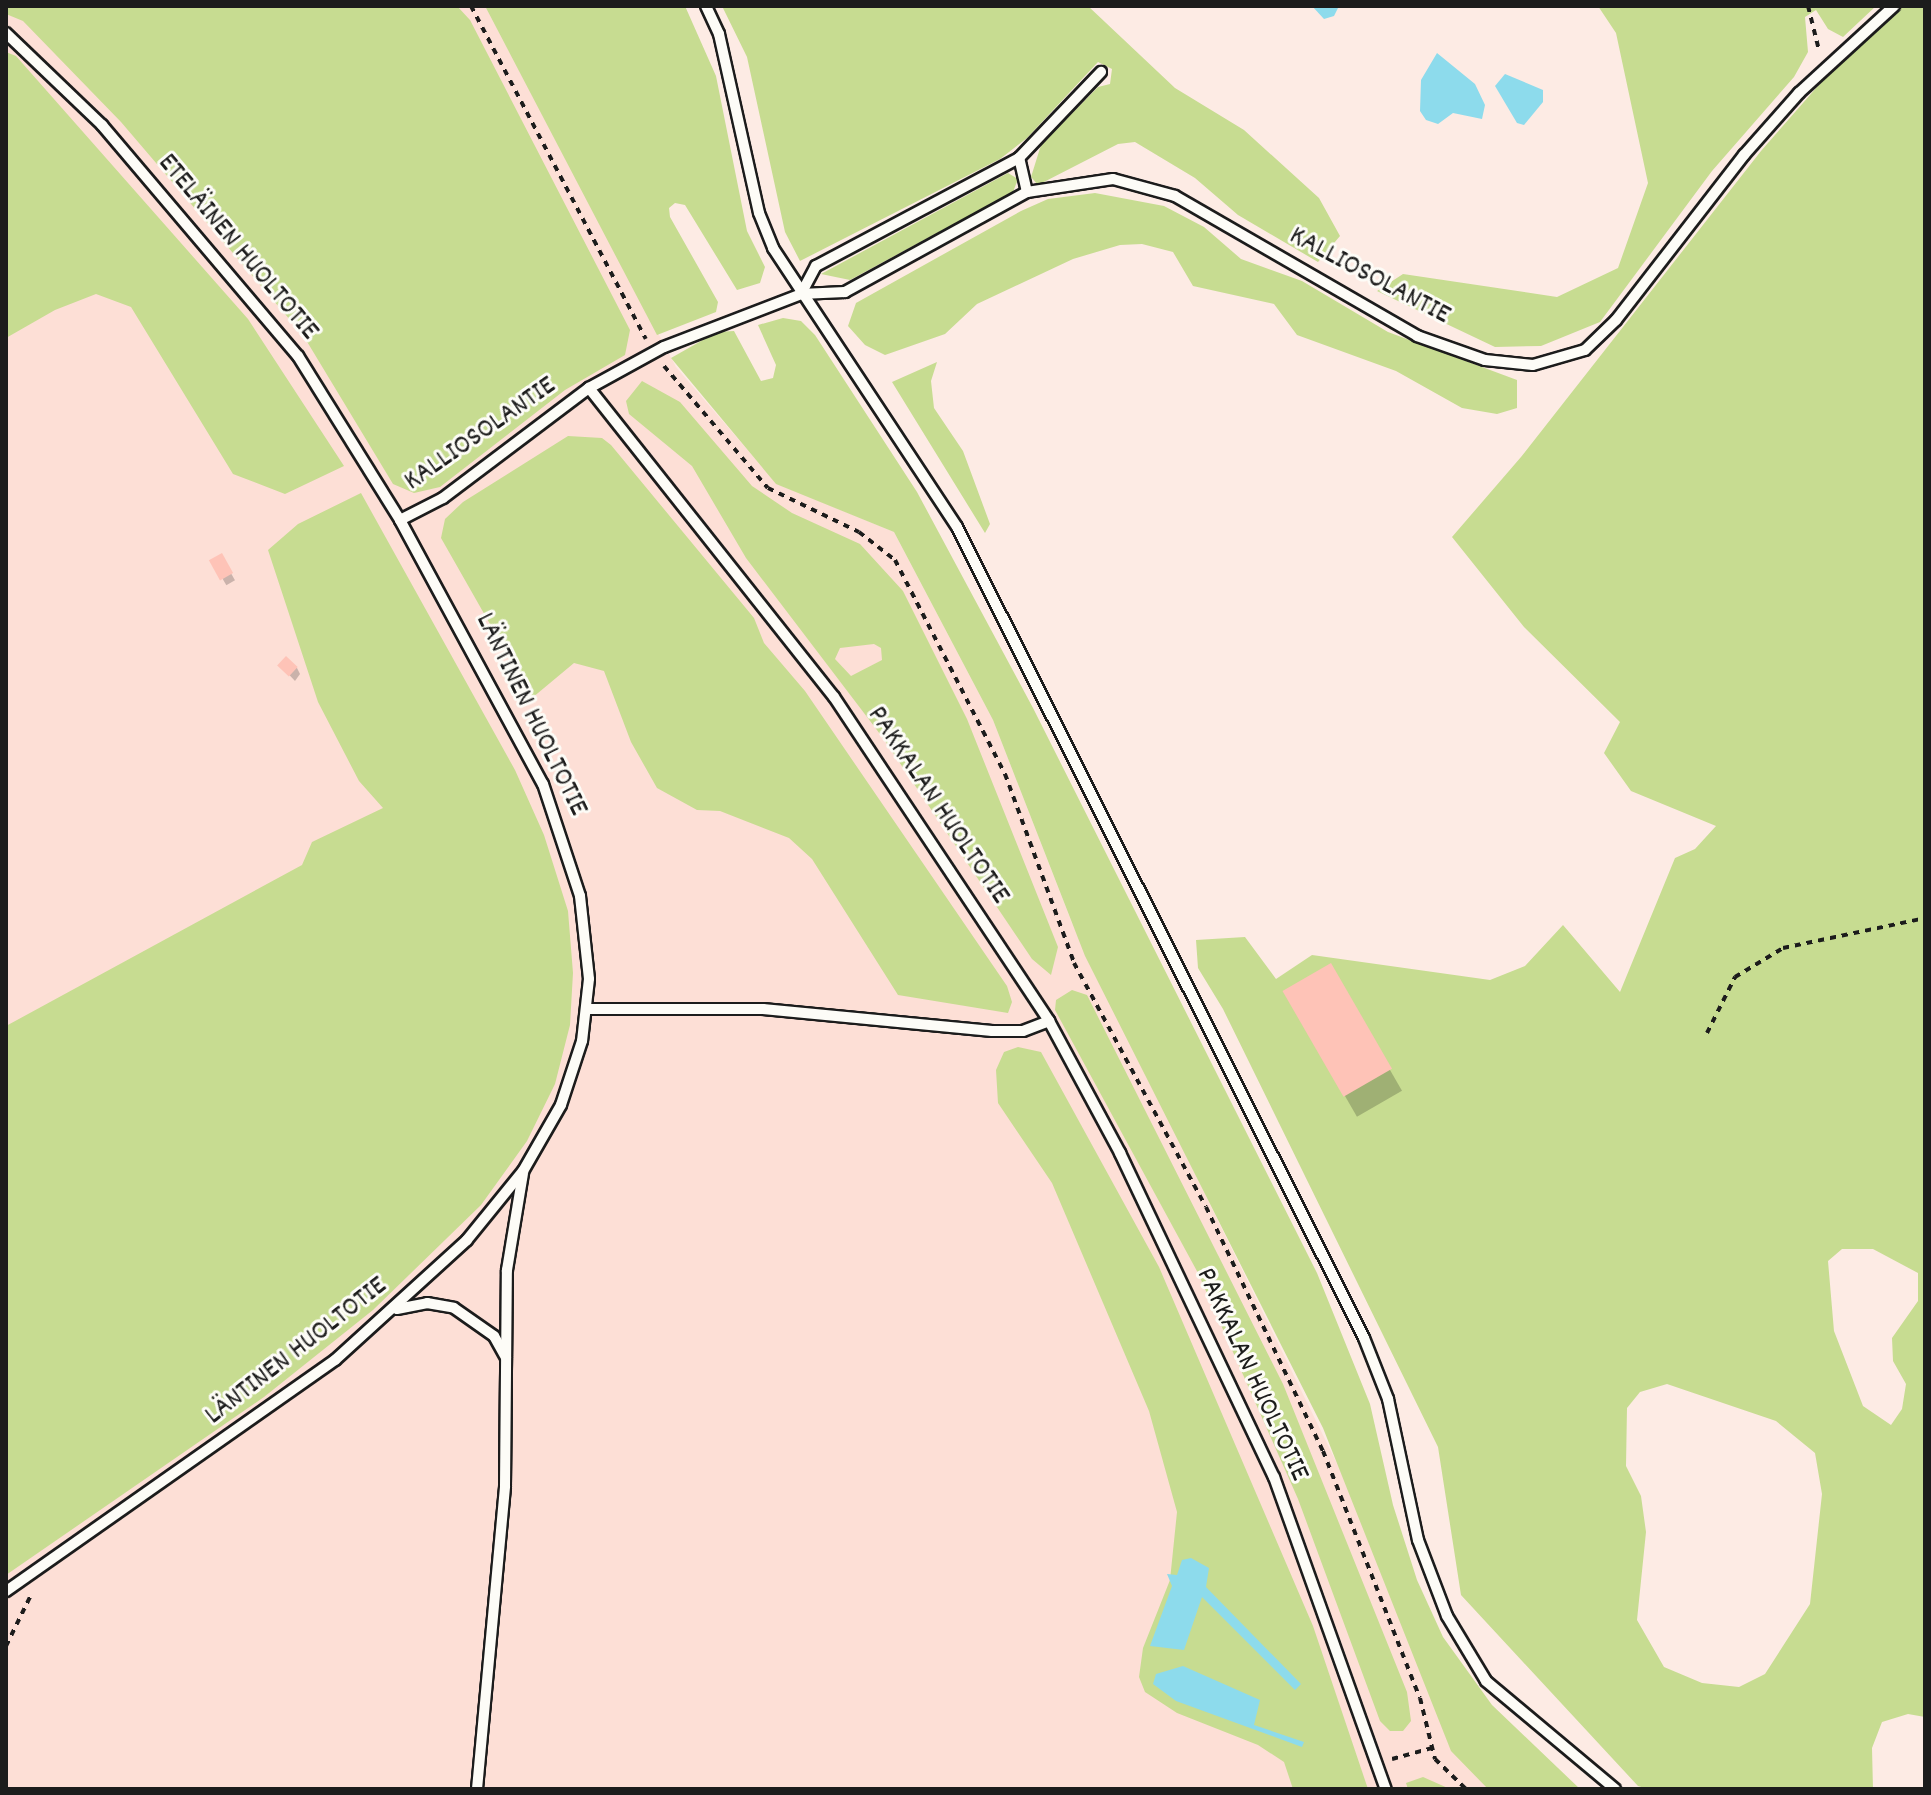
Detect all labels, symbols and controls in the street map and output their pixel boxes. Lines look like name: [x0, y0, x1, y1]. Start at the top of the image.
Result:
street label: ETELÄINEN HUOLTOTIE: [149, 148, 325, 348]
street label: KALLIOSOLANTIE: [1283, 221, 1455, 333]
street label: KALLIOSOLANTIE: [399, 370, 563, 500]
street label: LÄNTINEN HUOLTOTIE: [466, 608, 594, 822]
street label: PAKKALAN HUOLTOTIE: [858, 701, 1016, 911]
street label: PAKKALAN HUOLTOTIE: [1187, 1263, 1315, 1487]
street label: LÄNTINEN HUOLTOTIE: [199, 1271, 395, 1433]

